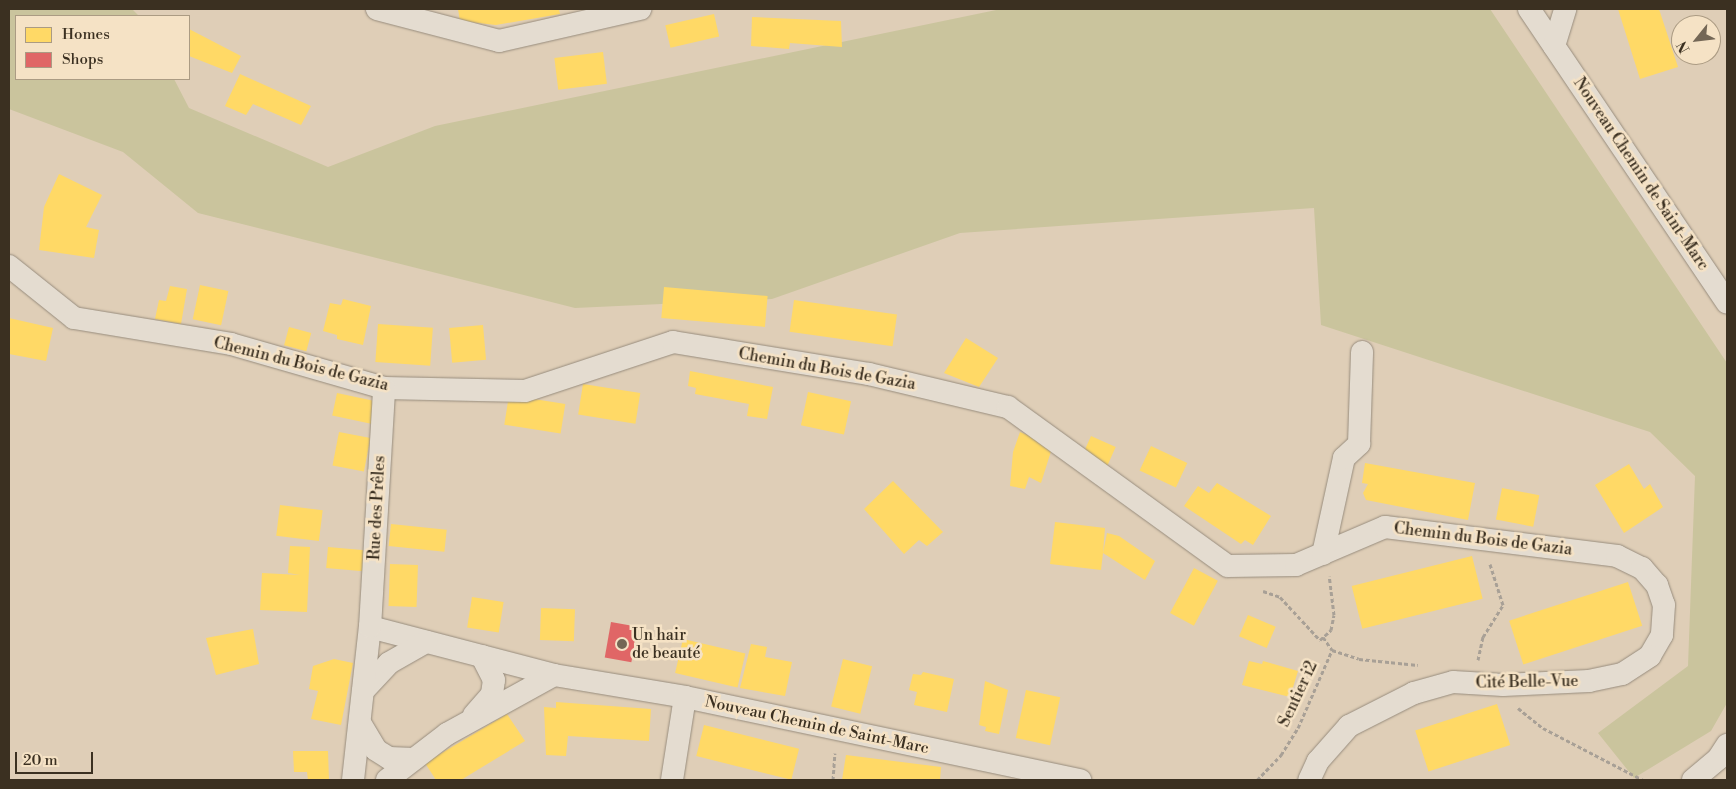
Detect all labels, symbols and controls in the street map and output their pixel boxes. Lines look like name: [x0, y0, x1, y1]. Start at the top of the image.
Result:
legend: [15, 15, 190, 80]
north arrow: [1671, 15, 1721, 65]
text: Homes: [62, 25, 110, 44]
text: N: [1673, 38, 1694, 56]
text: Shops: [62, 50, 103, 69]
street label: Nouveau Chemin de Saint-Marc: [1569, 74, 1713, 274]
street label: Chemin du Bois de Gazia: [212, 333, 390, 395]
street label: Chemin du Bois de Gazia: [737, 344, 917, 394]
street label: Rue des Prêles: [365, 455, 389, 561]
street label: Chemin du Bois de Gazia: [1393, 519, 1573, 559]
place label: Un hair de beauté: [632, 625, 700, 663]
marker: Un hair de beauté: [616, 638, 628, 650]
street label: Sentier i2: [1274, 658, 1322, 730]
street label: Cité Belle-Vue: [1475, 672, 1579, 692]
street label: Nouveau Chemin de Saint-Marc: [703, 692, 931, 758]
scale bar: [18, 742, 95, 774]
text: 20 m: [23, 751, 58, 770]

